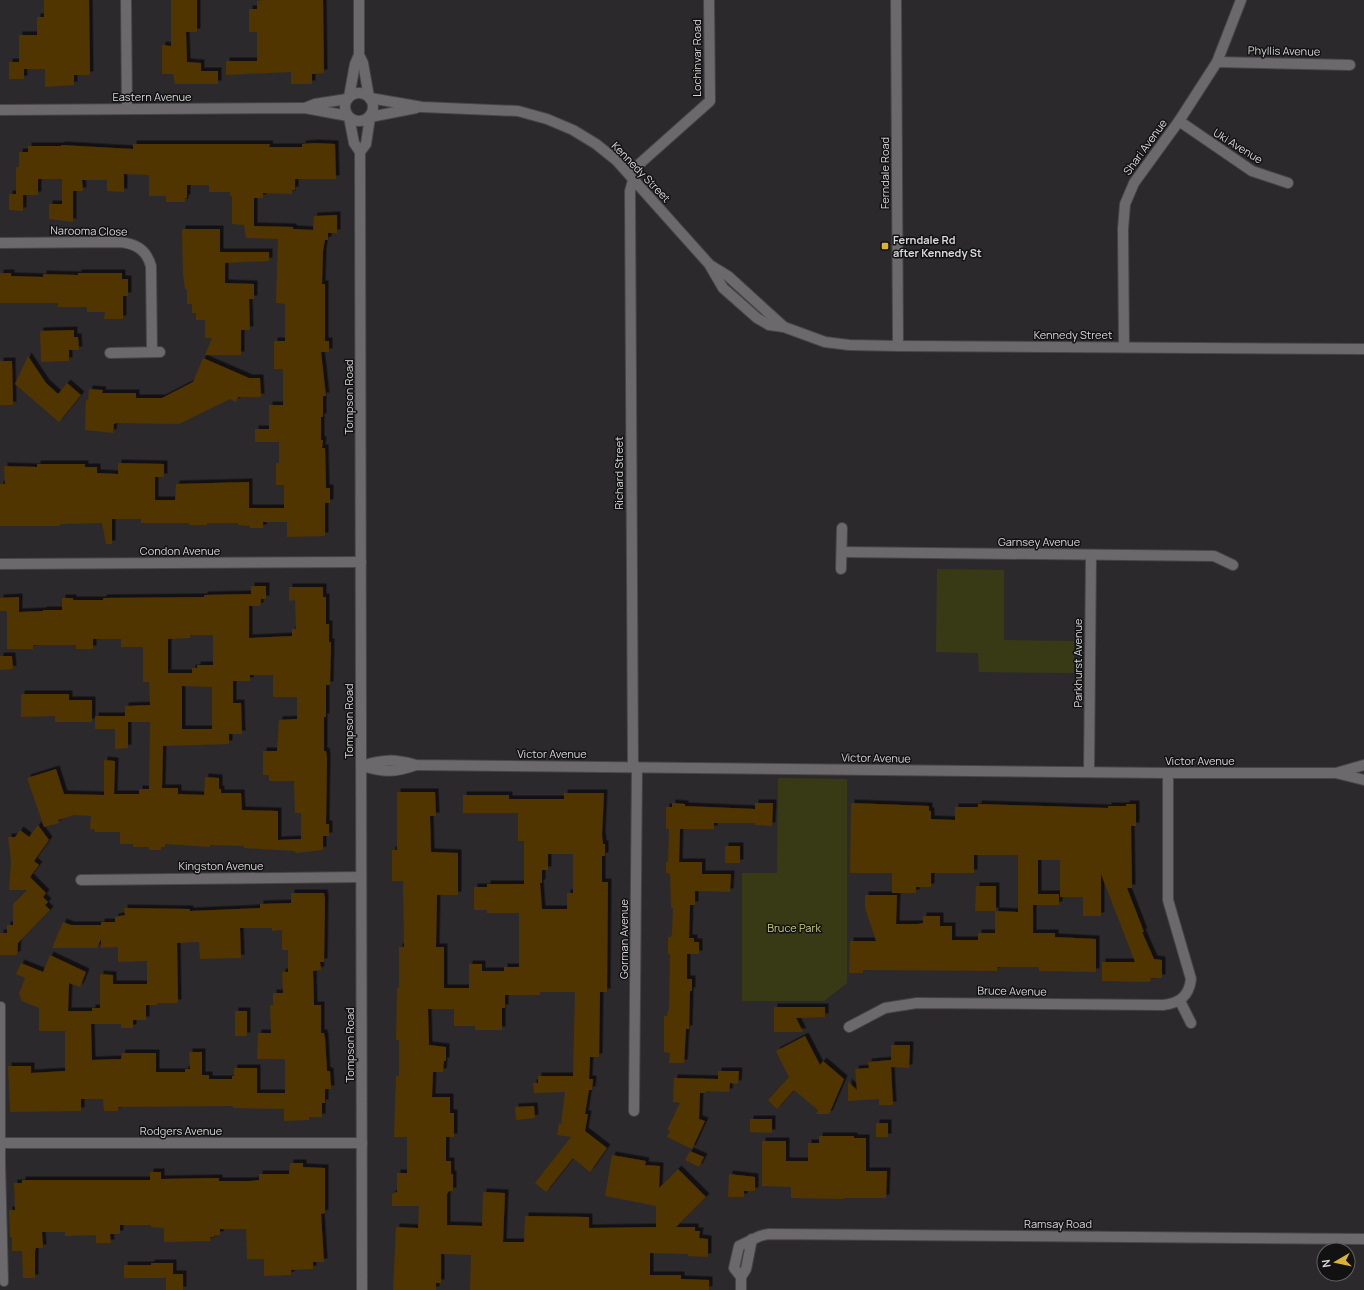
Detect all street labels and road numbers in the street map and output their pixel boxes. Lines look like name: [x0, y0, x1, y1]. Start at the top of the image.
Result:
street label: Lochinvar Road: [689, 19, 704, 97]
street label: Phyllis Avenue: [1248, 42, 1321, 59]
street label: Eastern Avenue: [112, 89, 192, 104]
street label: Shari Avenue: [1119, 115, 1170, 178]
street label: Uki Avenue: [1211, 124, 1266, 167]
street label: Ferndale Road: [877, 137, 892, 209]
street label: Kennedy Street: [609, 138, 674, 205]
street label: Narooma Close: [50, 222, 128, 239]
street label: Kennedy Street: [1034, 327, 1112, 342]
street label: Tompson Road: [341, 359, 356, 435]
street label: Richard Street: [611, 436, 626, 510]
street label: Garnsey Avenue: [998, 534, 1081, 549]
street label: Condon Avenue: [140, 543, 221, 558]
street label: Parkhurst Avenue: [1070, 618, 1085, 707]
street label: Tompson Road: [341, 683, 356, 759]
street label: Victor Avenue: [517, 746, 587, 761]
street label: Victor Avenue: [841, 749, 912, 766]
street label: Victor Avenue: [1165, 753, 1235, 768]
street label: Kingston Avenue: [178, 858, 264, 873]
street label: Gorman Avenue: [616, 898, 631, 979]
street label: Bruce Avenue: [977, 982, 1047, 999]
street label: Tompson Road: [342, 1007, 357, 1083]
street label: Rodgers Avenue: [140, 1123, 223, 1138]
street label: Ramsay Road: [1024, 1216, 1092, 1231]

